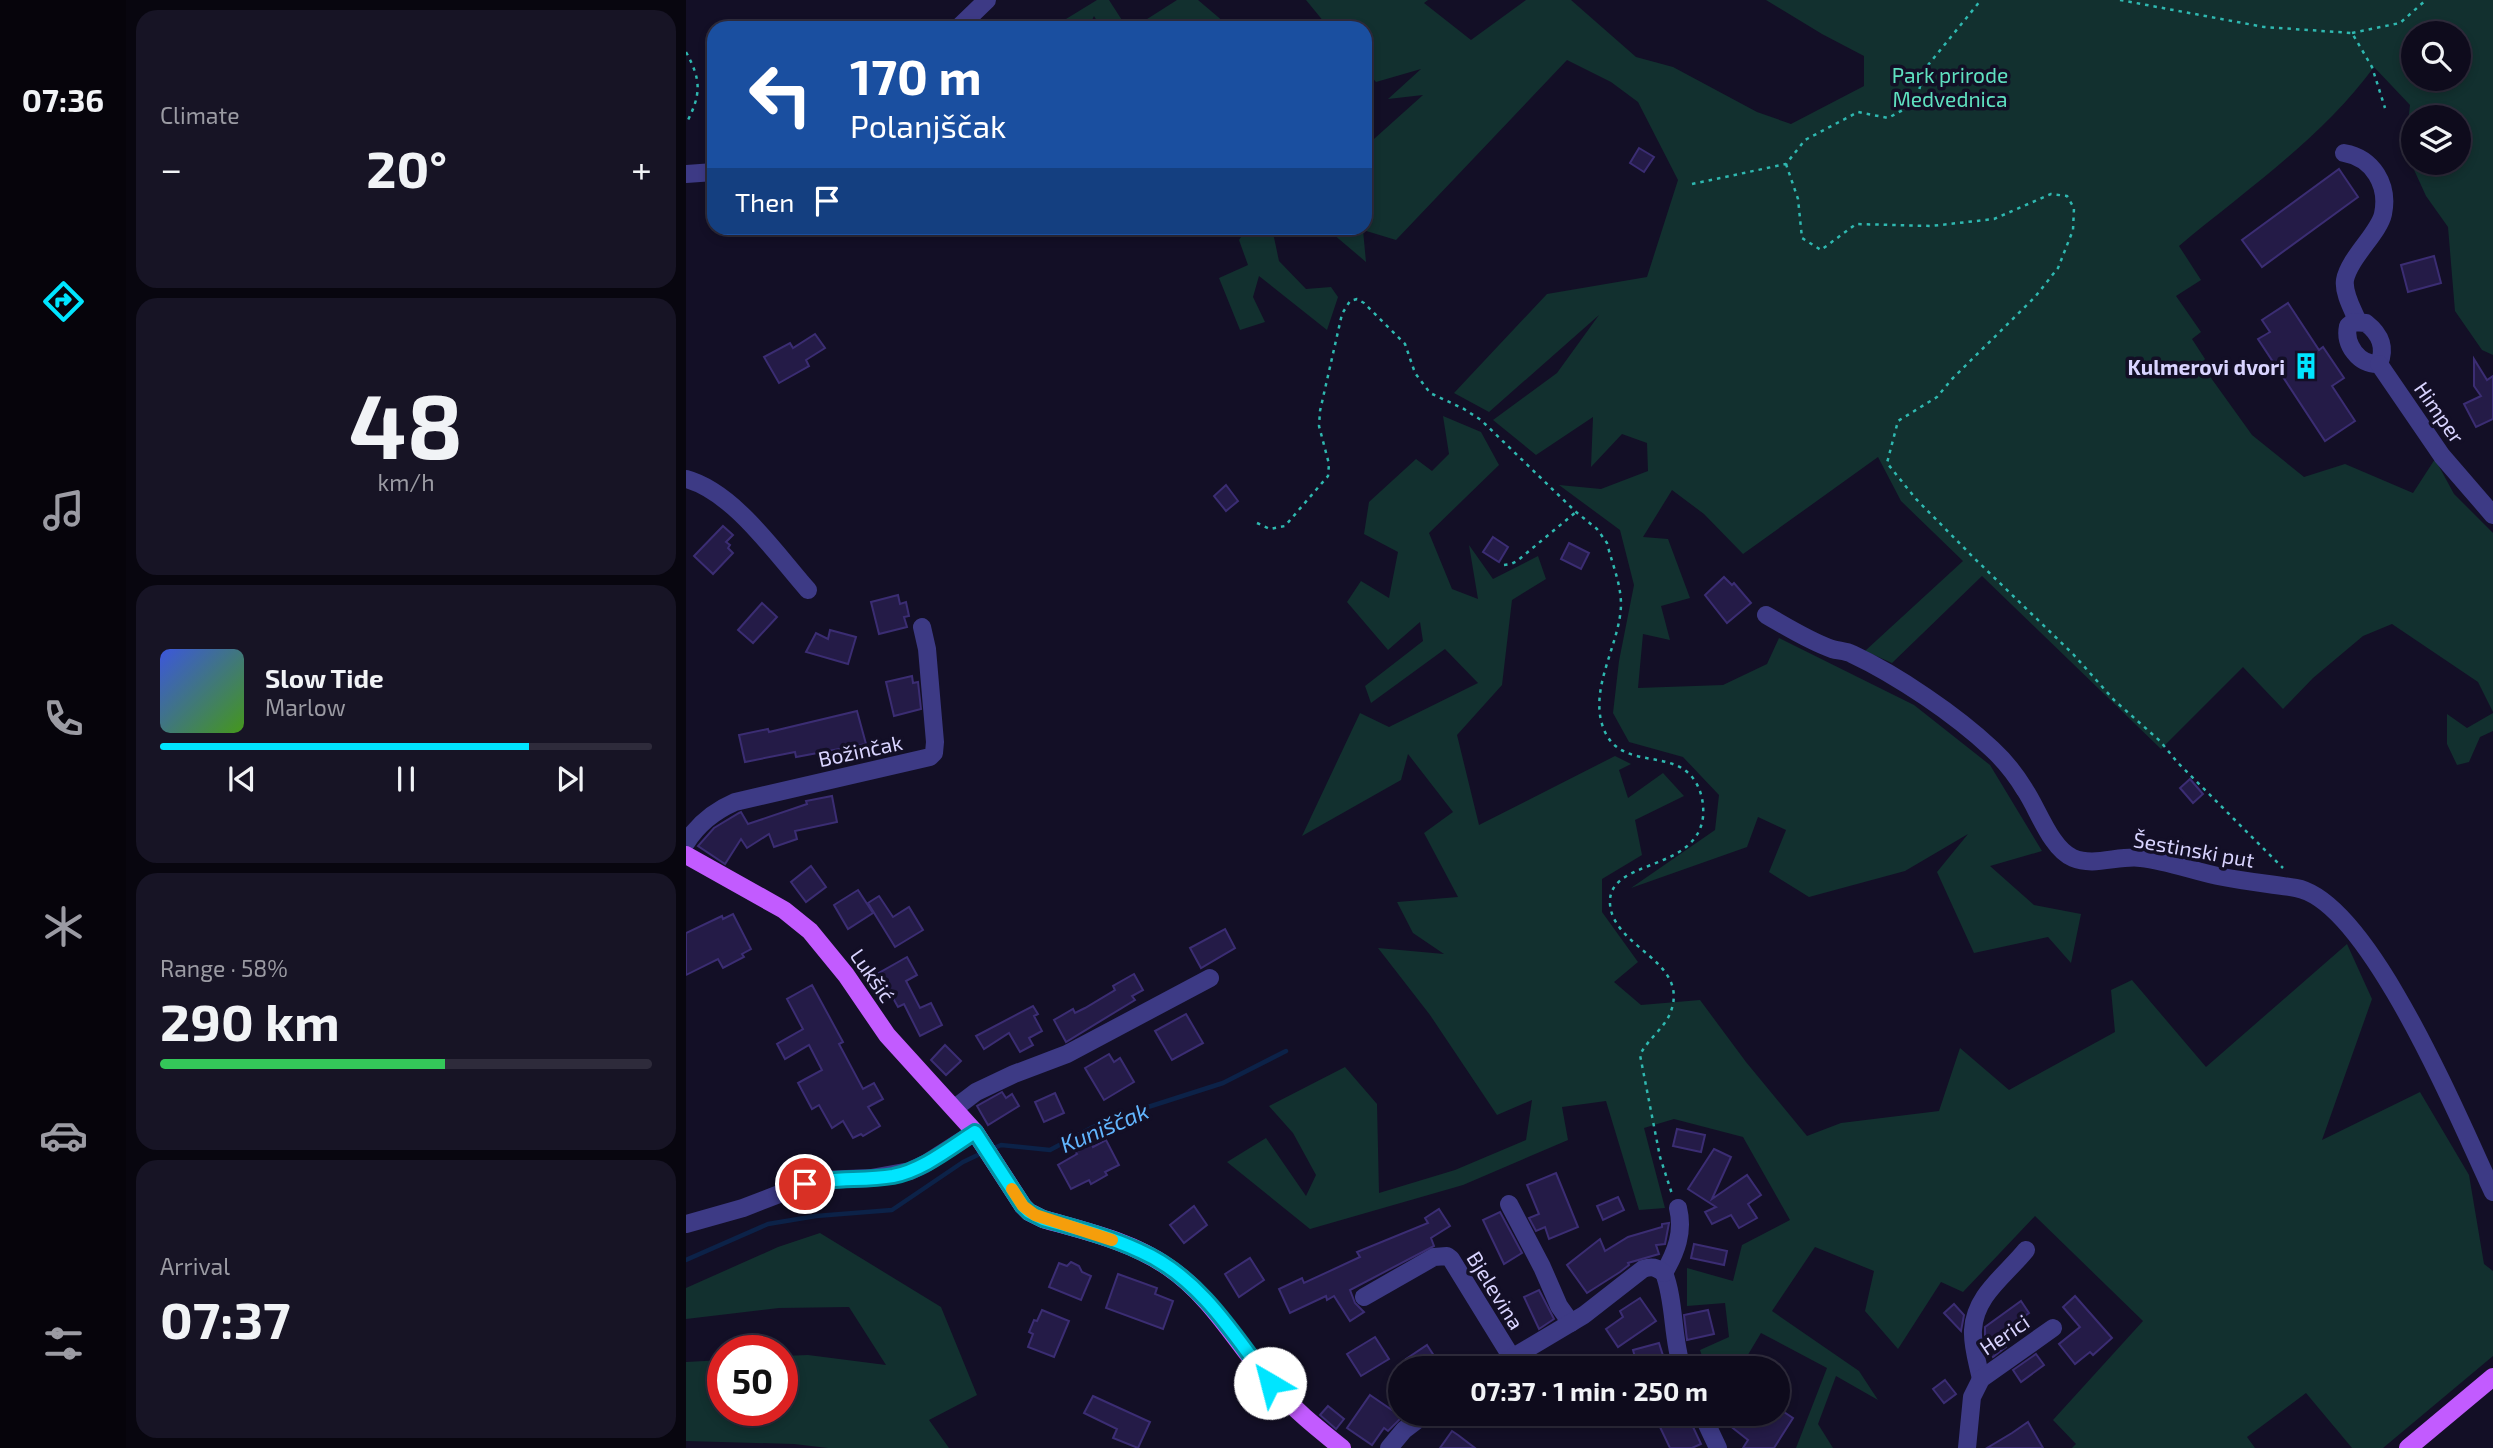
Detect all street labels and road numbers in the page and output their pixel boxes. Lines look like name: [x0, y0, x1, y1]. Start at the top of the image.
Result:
street label: Himper: [2410, 376, 2471, 448]
street label: Božinčak: [816, 729, 905, 771]
street label: Šestinski put: [2131, 826, 2257, 872]
street label: Lukšić: [846, 943, 900, 1007]
street label: Bjelevina: [1461, 1246, 1530, 1334]
street label: Herici: [1974, 1308, 2034, 1360]

